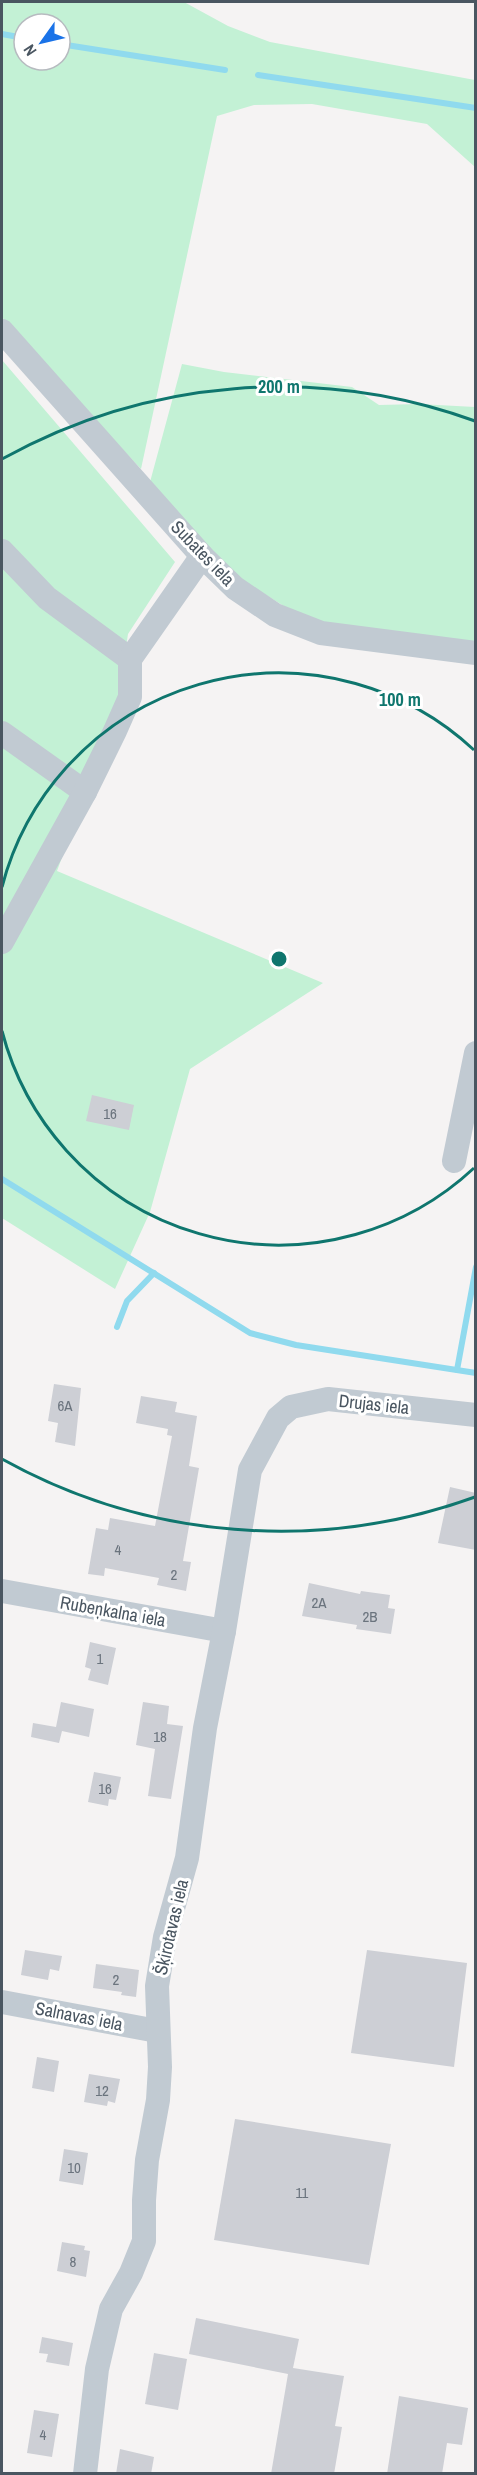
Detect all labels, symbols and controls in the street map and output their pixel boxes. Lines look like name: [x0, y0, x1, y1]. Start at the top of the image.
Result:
north arrow: [12, 12, 72, 72]
text: N: [18, 40, 41, 60]
text: 200 m: [258, 374, 300, 399]
street label: Subates iela: [166, 515, 240, 591]
text: 100 m: [379, 687, 421, 712]
centre of rings: [269, 949, 289, 969]
house number: 16: [103, 1103, 117, 1124]
street label: Drujas iela: [338, 1388, 410, 1420]
house number: 6A: [57, 1395, 73, 1416]
house number: 4: [115, 1539, 122, 1560]
house number: 2: [171, 1564, 178, 1585]
street label: Rubeņkalna iela: [58, 1589, 168, 1633]
house number: 2A: [311, 1592, 327, 1613]
house number: 2B: [362, 1606, 378, 1627]
house number: 1: [97, 1648, 104, 1669]
house number: 18: [153, 1726, 167, 1747]
house number: 16: [98, 1778, 112, 1799]
street label: Šķirotavas iela: [148, 1877, 194, 1977]
house number: 2: [113, 1969, 120, 1990]
street label: Salnavas iela: [33, 1995, 125, 2037]
house number: 12: [95, 2080, 109, 2101]
house number: 10: [67, 2157, 81, 2178]
house number: 11: [296, 2182, 309, 2203]
house number: 8: [70, 2251, 77, 2272]
house number: 4: [40, 2424, 47, 2445]

